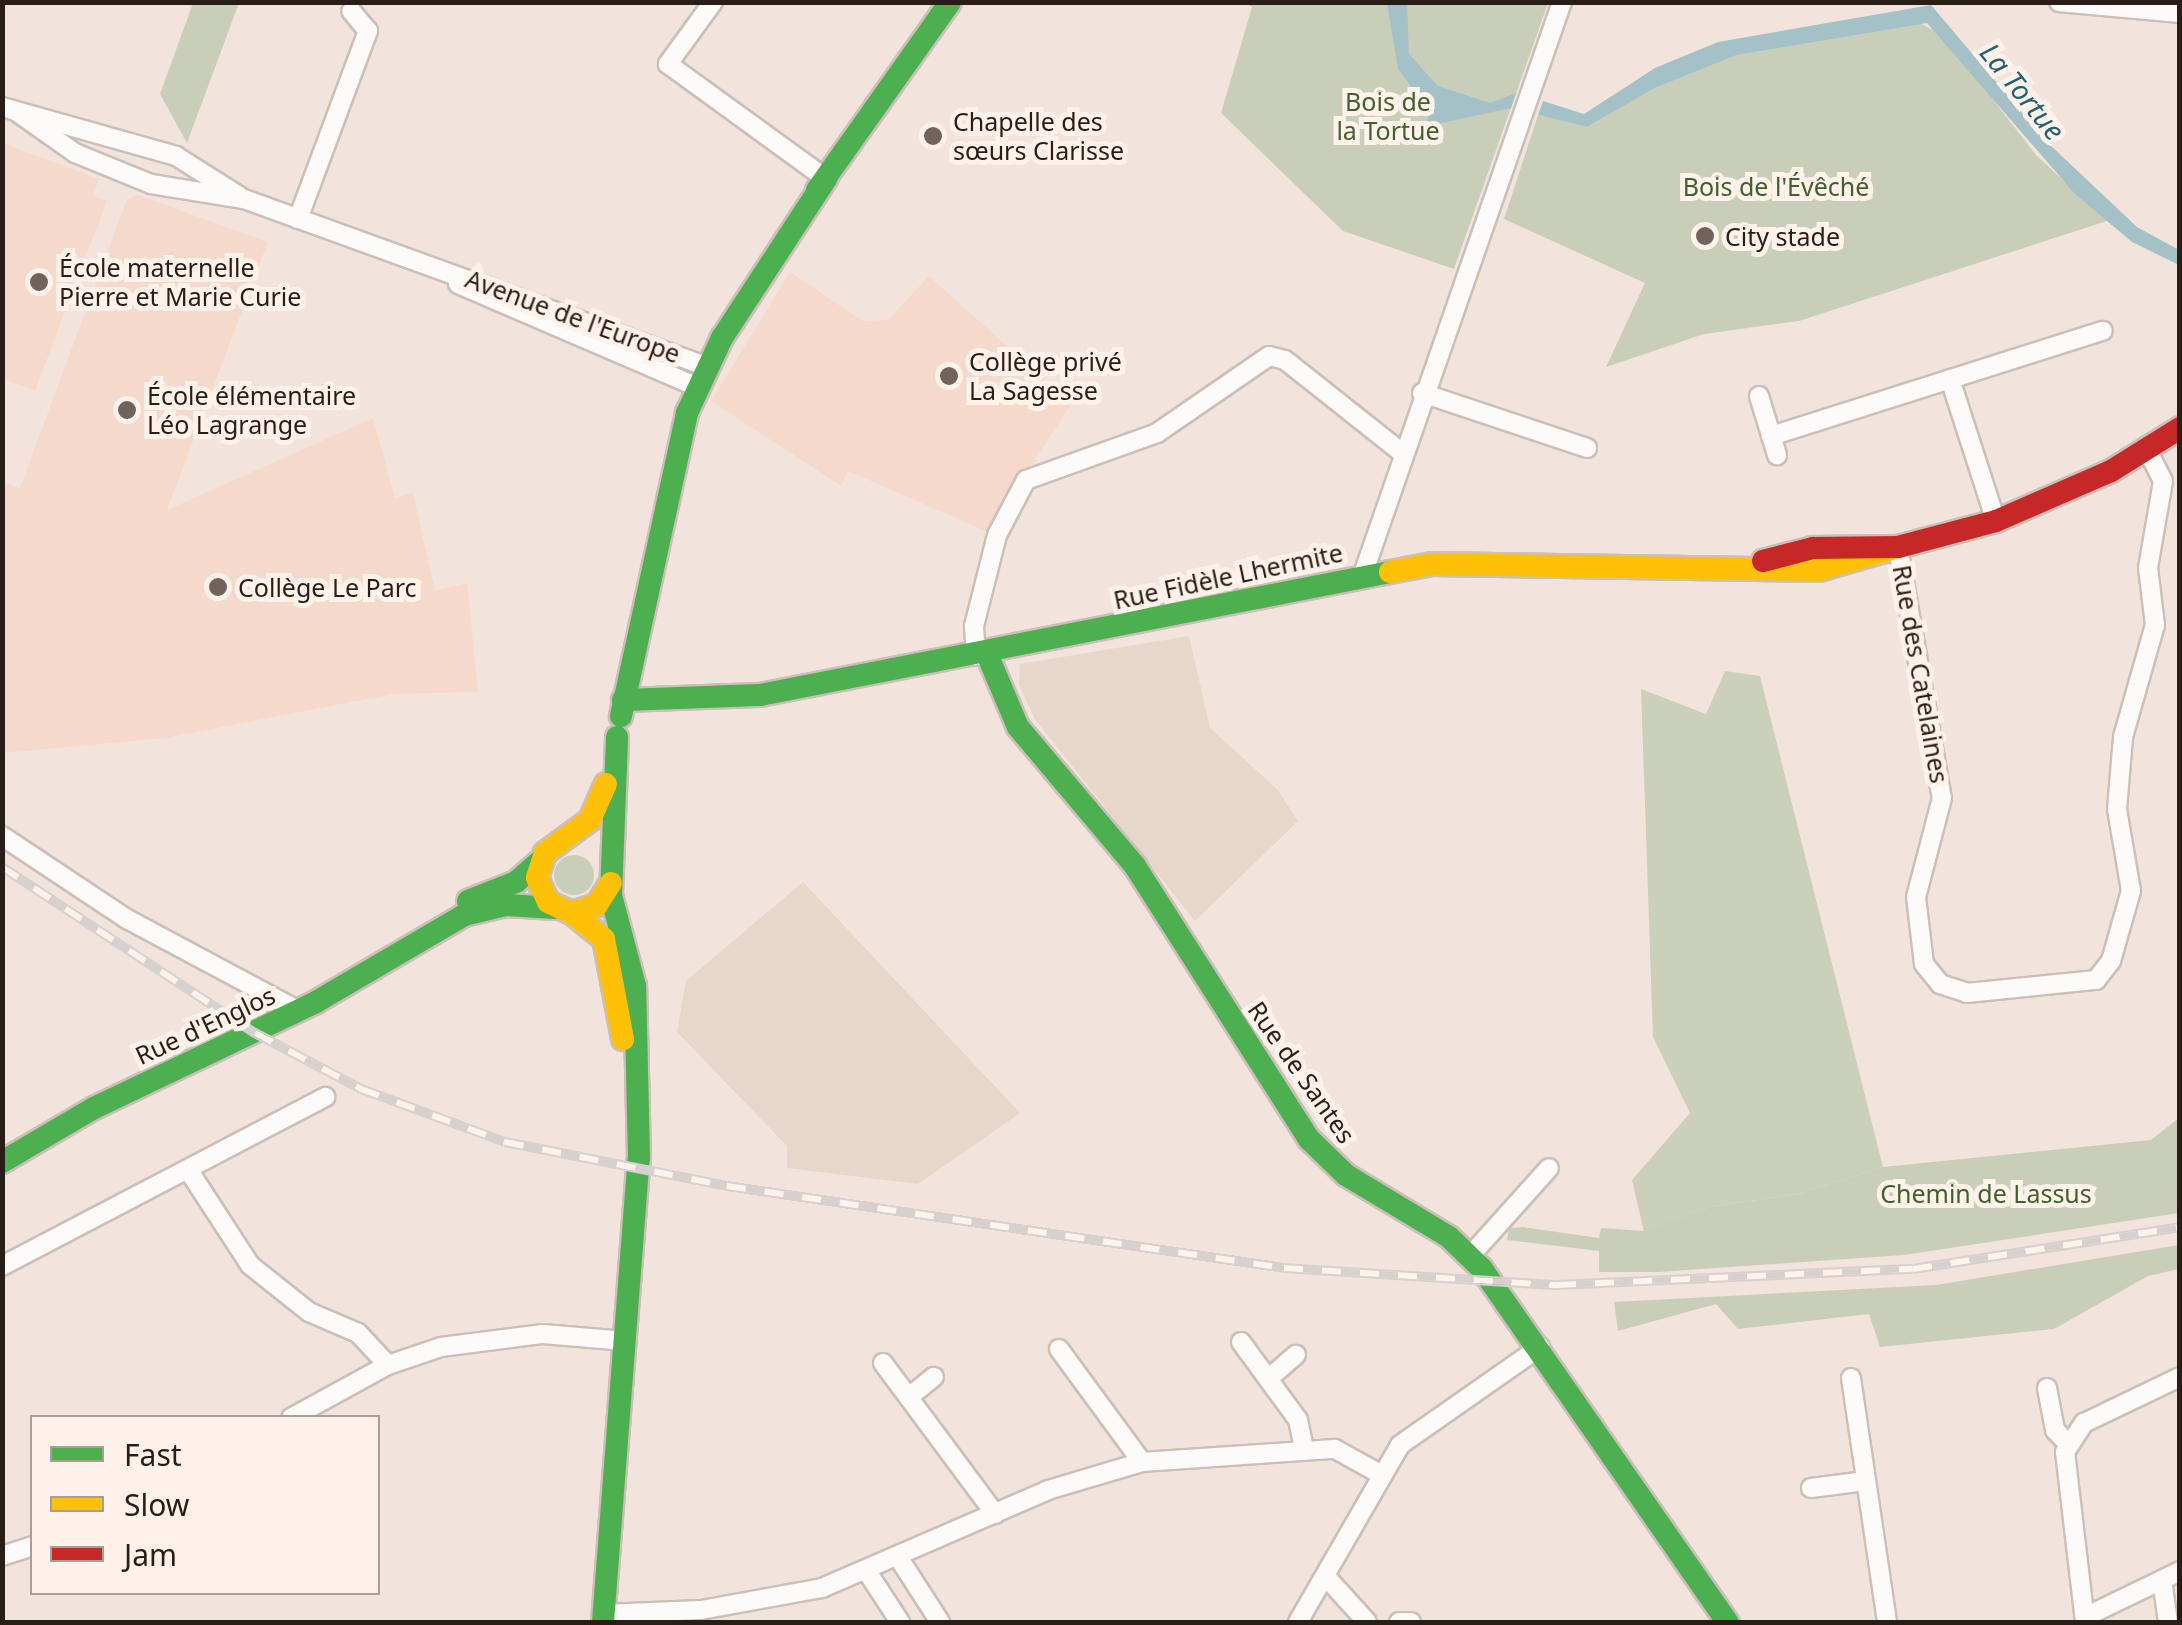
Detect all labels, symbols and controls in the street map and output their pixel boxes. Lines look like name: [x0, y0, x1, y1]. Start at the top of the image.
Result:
water label: La Tortue: [1974, 36, 2072, 146]
park label: Bois de la Tortue: [1336, 87, 1440, 146]
place label: Chapelle des sœurs Clarisse: [953, 107, 1124, 166]
marker: Chapelle des sœurs Clarisse: [922, 125, 944, 147]
park label: Bois de l'Évêché: [1683, 171, 1869, 201]
place label: City stade: [1725, 221, 1840, 251]
marker: City stade: [1694, 225, 1716, 247]
place label: École maternelle Pierre et Marie Curie: [59, 253, 301, 312]
street label: Avenue de l'Europe: [462, 263, 684, 369]
marker: École maternelle Pierre et Marie Curie: [28, 271, 50, 293]
place label: Collège privé La Sagesse: [969, 347, 1122, 406]
marker: Collège privé La Sagesse: [938, 365, 960, 387]
place label: École élémentaire Léo Lagrange: [147, 381, 356, 440]
marker: École élémentaire Léo Lagrange: [116, 399, 138, 421]
street label: Rue Fidèle Lhermite: [1111, 537, 1345, 615]
street label: Rue des Catelaines: [1887, 563, 1955, 785]
place label: Collège Le Parc: [238, 572, 417, 602]
marker: Collège Le Parc: [207, 576, 229, 598]
street label: Rue d'Englos: [130, 980, 280, 1070]
street label: Rue de Santes: [1242, 995, 1362, 1149]
park label: Chemin de Lassus: [1880, 1178, 2092, 1208]
legend: [30, 1415, 380, 1595]
text: Fast: [124, 1434, 182, 1475]
text: Slow: [124, 1484, 189, 1525]
text: Jam: [124, 1534, 177, 1575]

